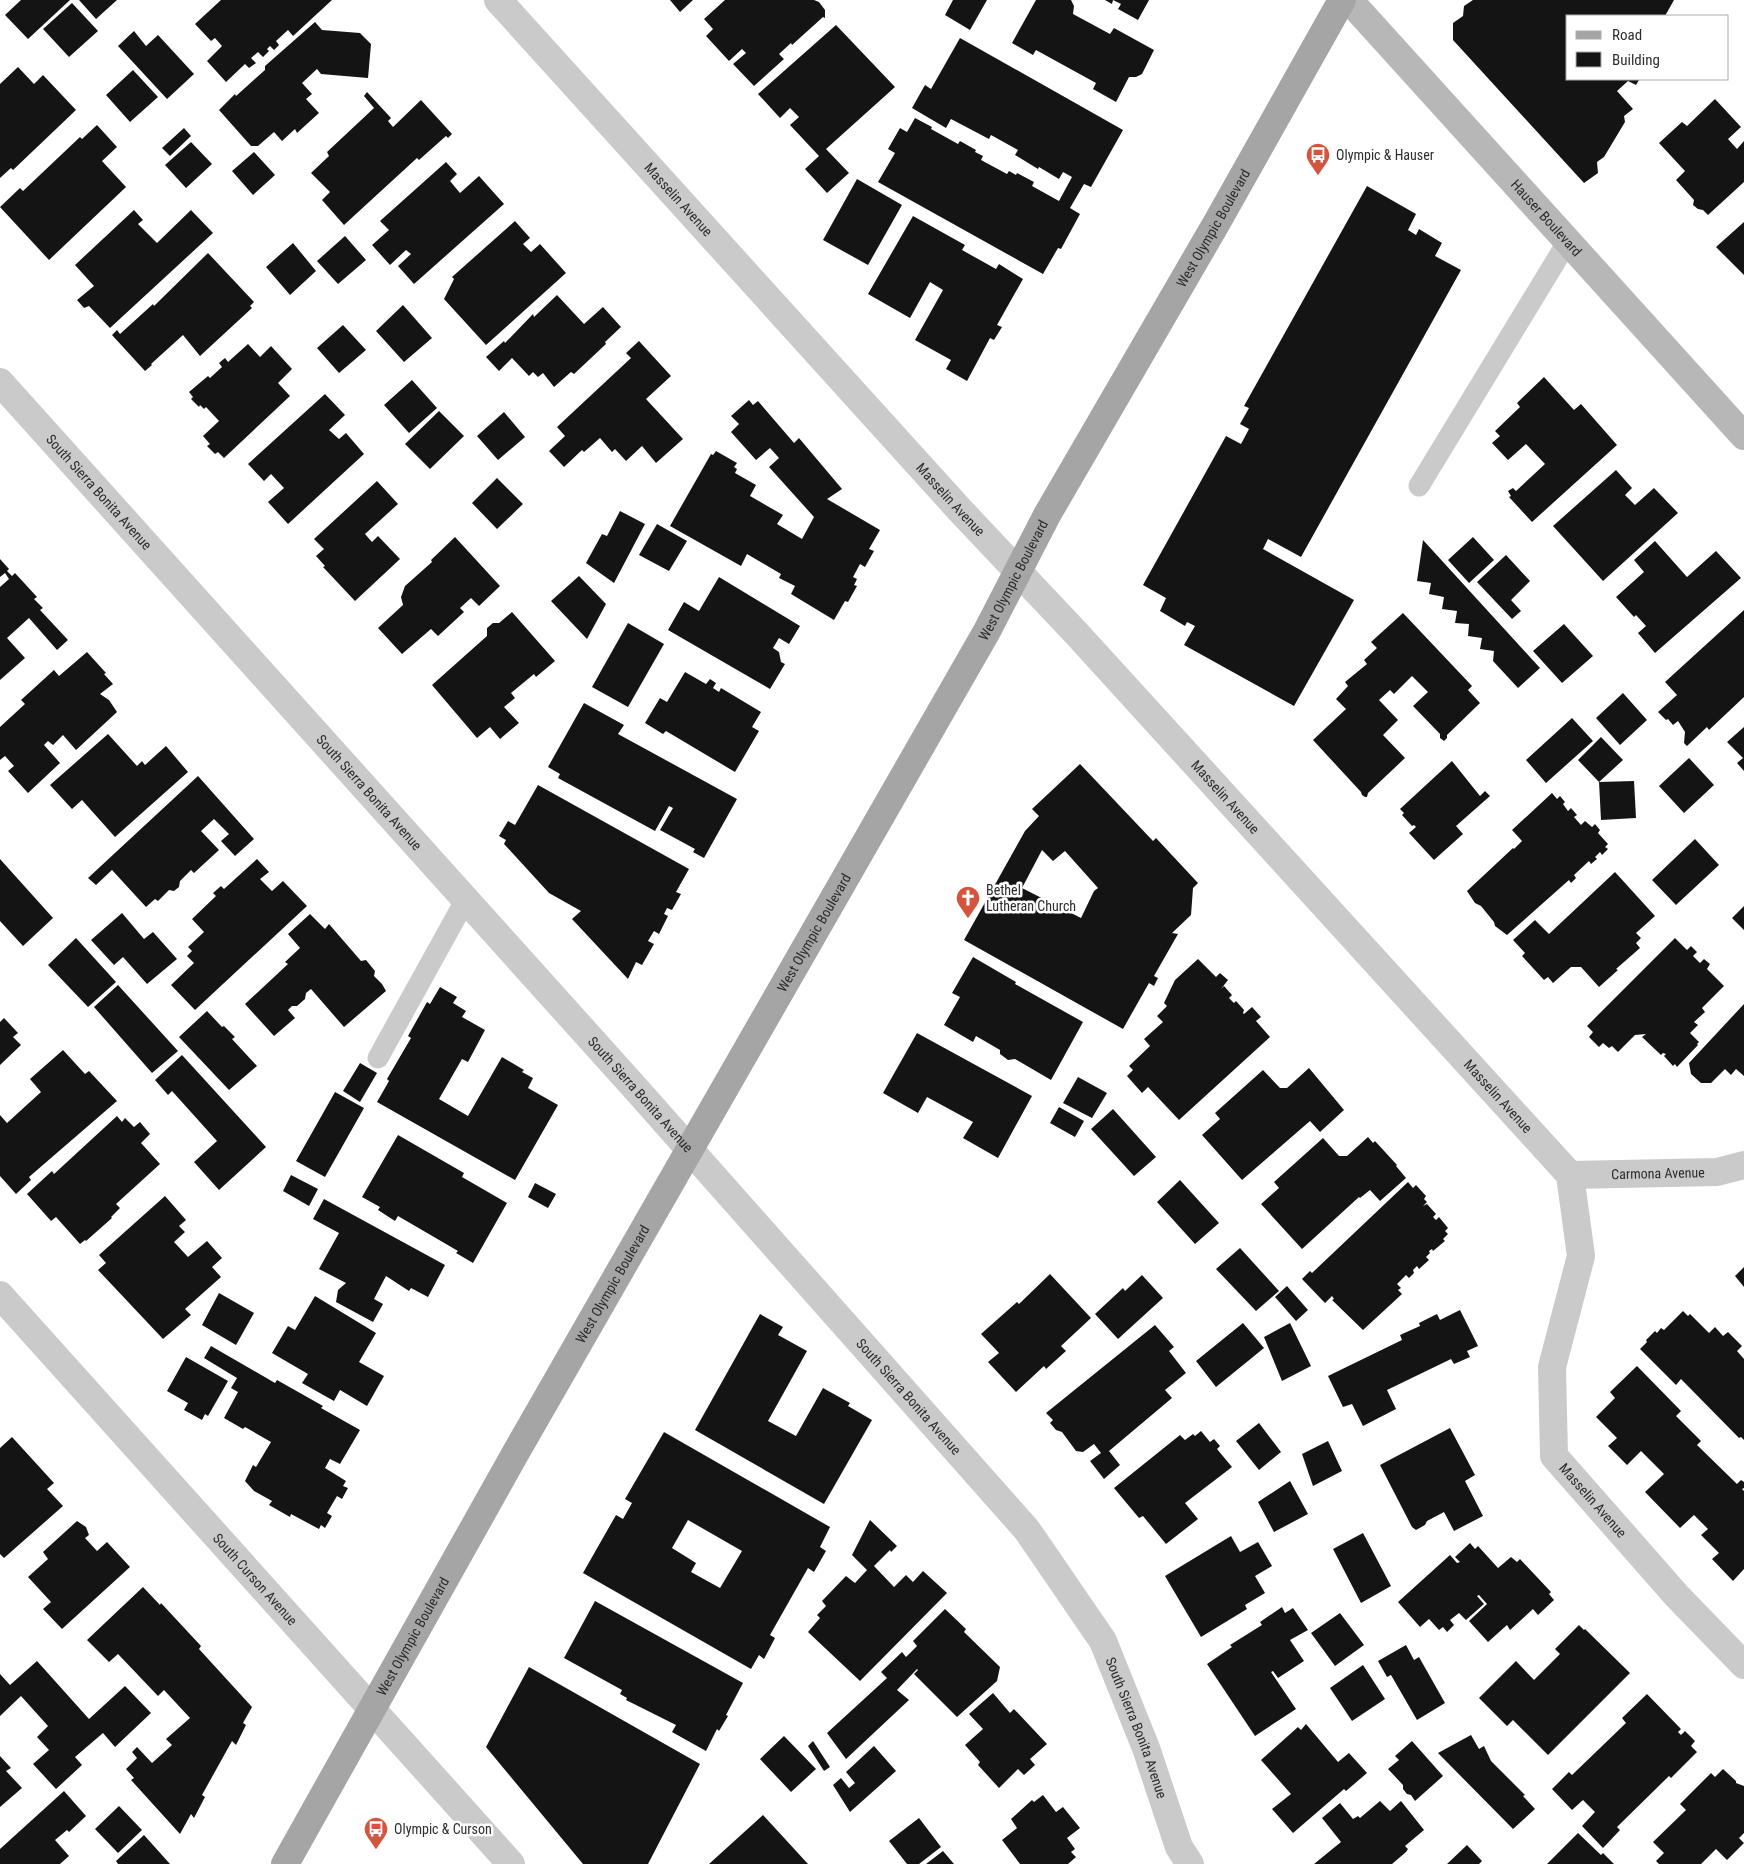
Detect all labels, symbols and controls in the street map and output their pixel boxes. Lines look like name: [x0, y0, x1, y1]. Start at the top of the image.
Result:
legend: [1566, 15, 1729, 80]
text: Road: [1612, 26, 1642, 44]
text: Building: [1612, 51, 1660, 69]
bus stop icon: Olympic & Hauser: [1305, 142, 1331, 176]
place label: Olympic & Hauser: [1336, 147, 1434, 163]
street label: Masselin Avenue: [641, 159, 716, 240]
street label: West Olympic Boulevard: [1173, 166, 1253, 290]
street label: Hauser Boulevard: [1508, 176, 1585, 259]
street label: South Sierra Bonita Avenue: [43, 431, 155, 553]
street label: Masselin Avenue: [913, 460, 988, 540]
street label: West Olympic Boulevard: [975, 517, 1051, 643]
street label: South Sierra Bonita Avenue: [313, 731, 425, 854]
street label: Masselin Avenue: [1188, 757, 1263, 837]
street label: West Olympic Boulevard: [774, 871, 854, 995]
place label: Bethel Lutheran Church: [986, 882, 1076, 914]
church icon: Bethel Lutheran Church: [955, 885, 981, 919]
street label: South Sierra Bonita Avenue: [585, 1033, 697, 1156]
street label: Masselin Avenue: [1461, 1056, 1536, 1136]
street label: Carmona Avenue: [1611, 1164, 1705, 1182]
street label: West Olympic Boulevard: [572, 1222, 653, 1346]
street label: South Sierra Bonita Avenue: [853, 1335, 965, 1458]
street label: Masselin Avenue: [1556, 1460, 1630, 1541]
street label: South Curson Avenue: [210, 1530, 301, 1629]
street label: West Olympic Boulevard: [373, 1574, 452, 1699]
street label: South Sierra Bonita Avenue: [1102, 1655, 1170, 1801]
bus stop icon: Olympic & Curson: [363, 1816, 389, 1850]
place label: Olympic & Curson: [394, 1821, 492, 1837]

